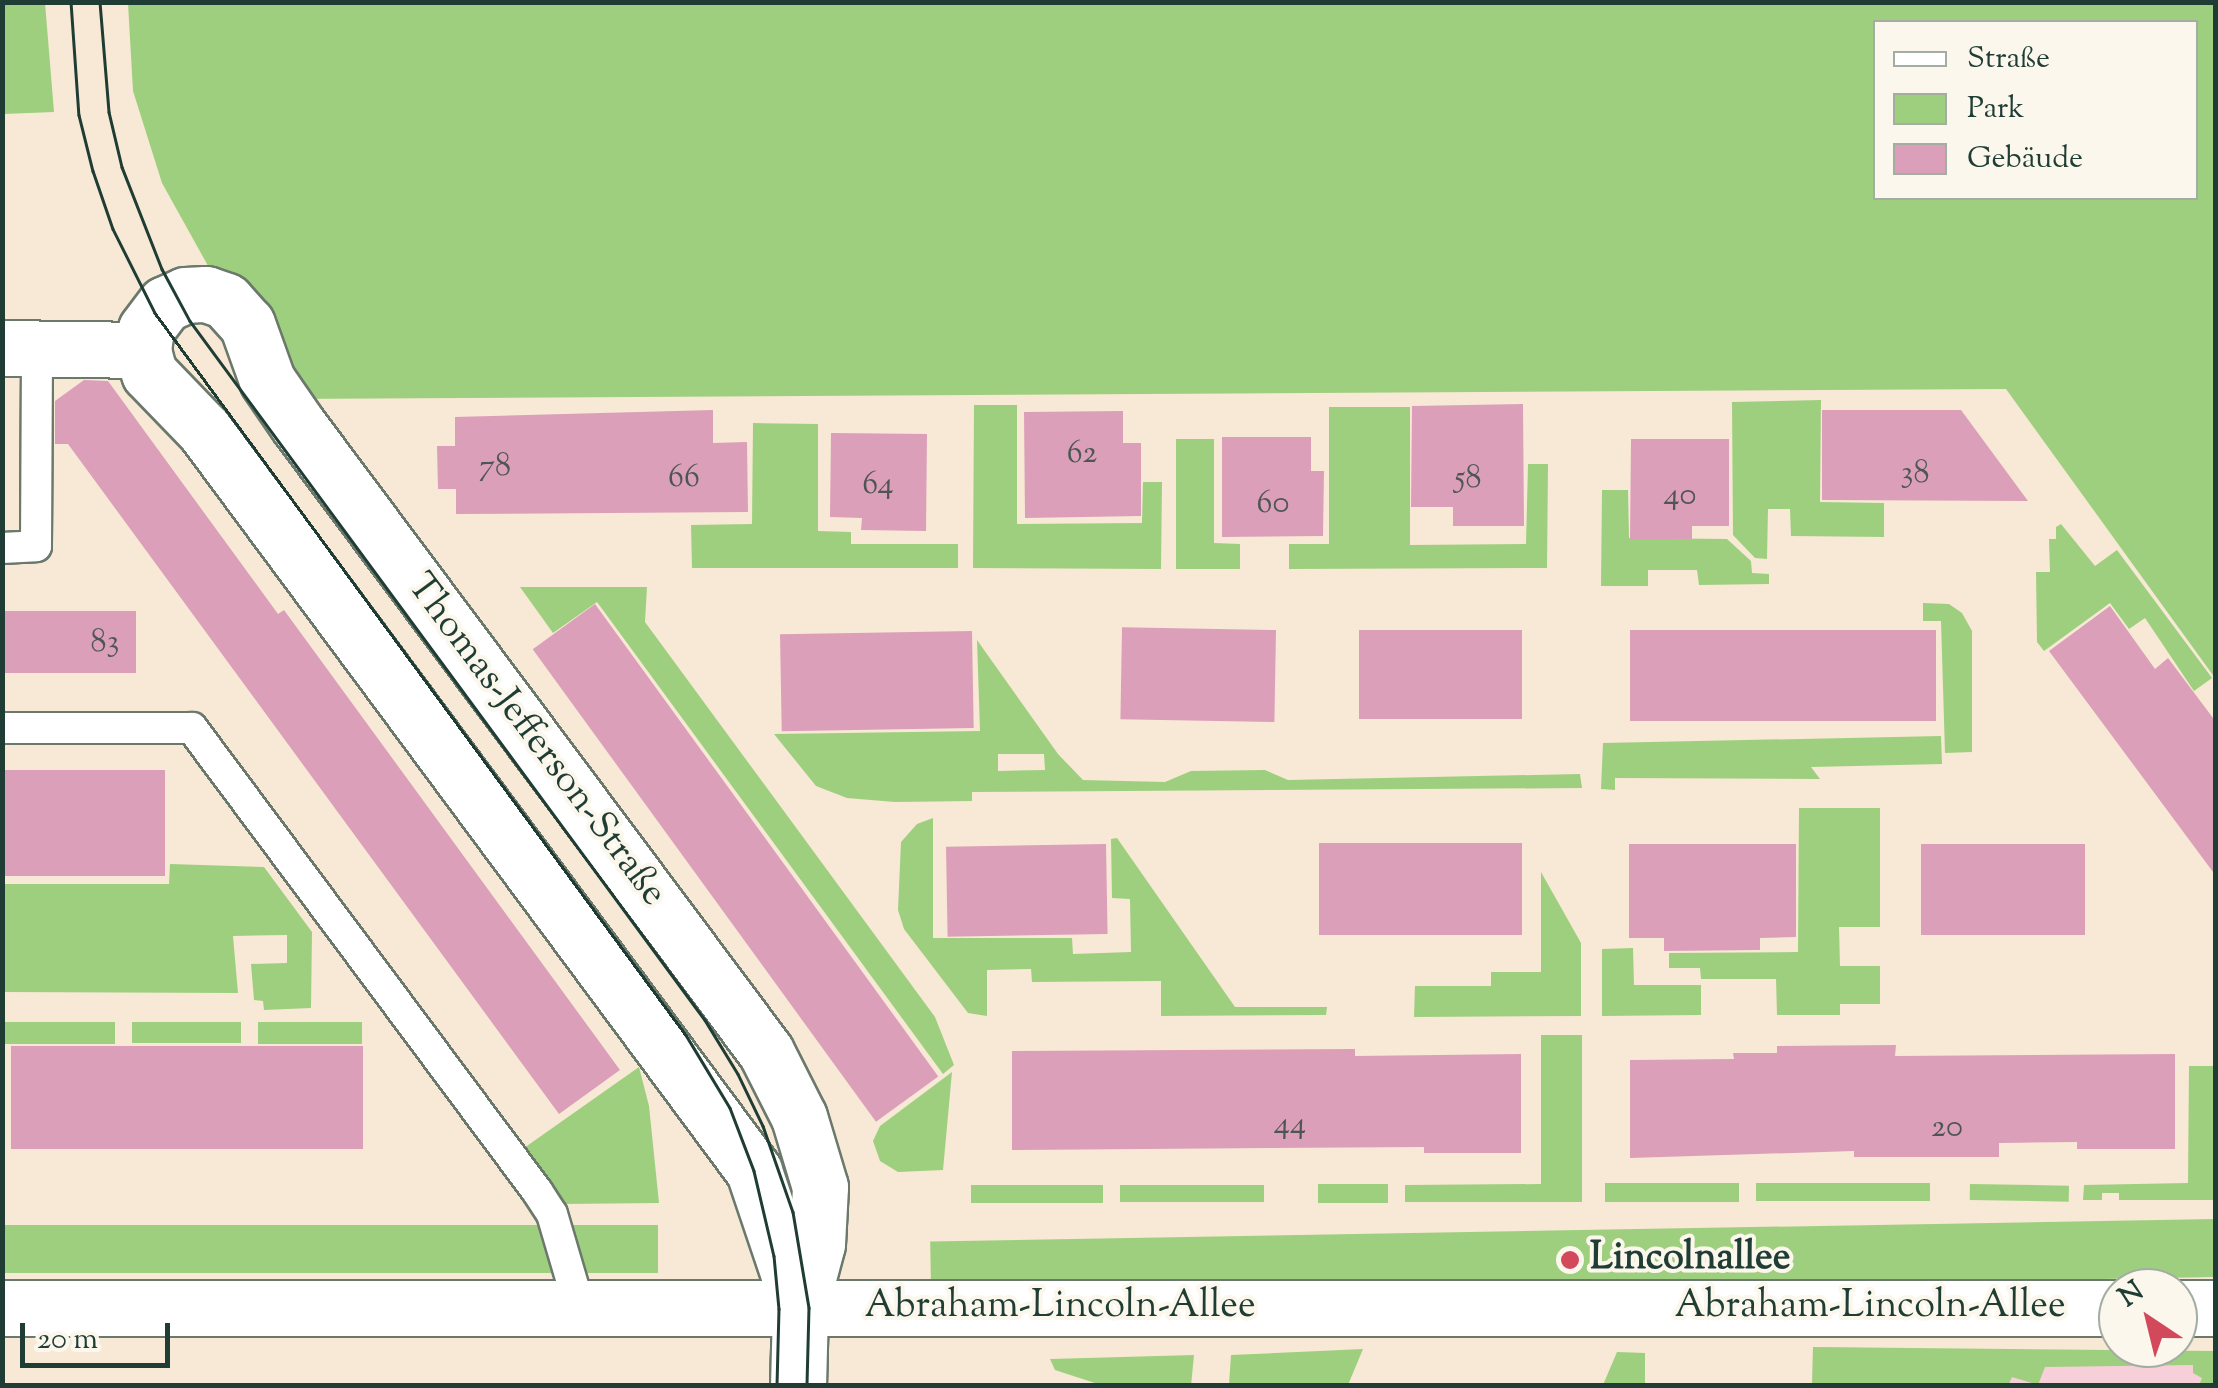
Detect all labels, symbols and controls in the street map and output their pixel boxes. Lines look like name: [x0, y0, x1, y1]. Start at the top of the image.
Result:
legend: [1873, 20, 2198, 200]
text: Straße: [1967, 38, 2050, 81]
text: Park: [1967, 88, 2024, 131]
text: Gebäude: [1967, 138, 2083, 181]
house number: 62: [1067, 435, 1097, 473]
house number: 78: [479, 448, 511, 486]
house number: 38: [1901, 455, 1929, 493]
house number: 66: [668, 459, 700, 497]
house number: 58: [1455, 460, 1481, 498]
house number: 64: [862, 466, 894, 504]
house number: 40: [1664, 477, 1696, 515]
house number: 60: [1257, 485, 1289, 523]
street label: Thomas-Jefferson-Straße: [395, 566, 675, 916]
house number: 83: [91, 624, 119, 662]
house number: 44: [1274, 1106, 1306, 1144]
house number: 20: [1931, 1109, 1963, 1147]
place label: Lincolnallee: [1590, 1237, 1790, 1283]
marker: Lincolnallee: [1559, 1249, 1581, 1271]
north arrow: [2098, 1268, 2198, 1368]
text: N: [2111, 1272, 2153, 1318]
street label: Abraham-Lincoln-Allee: [864, 1285, 1256, 1331]
street label: Abraham-Lincoln-Allee: [1674, 1285, 2066, 1331]
scale bar: [25, 1303, 175, 1365]
text: 20 m: [37, 1319, 98, 1362]

